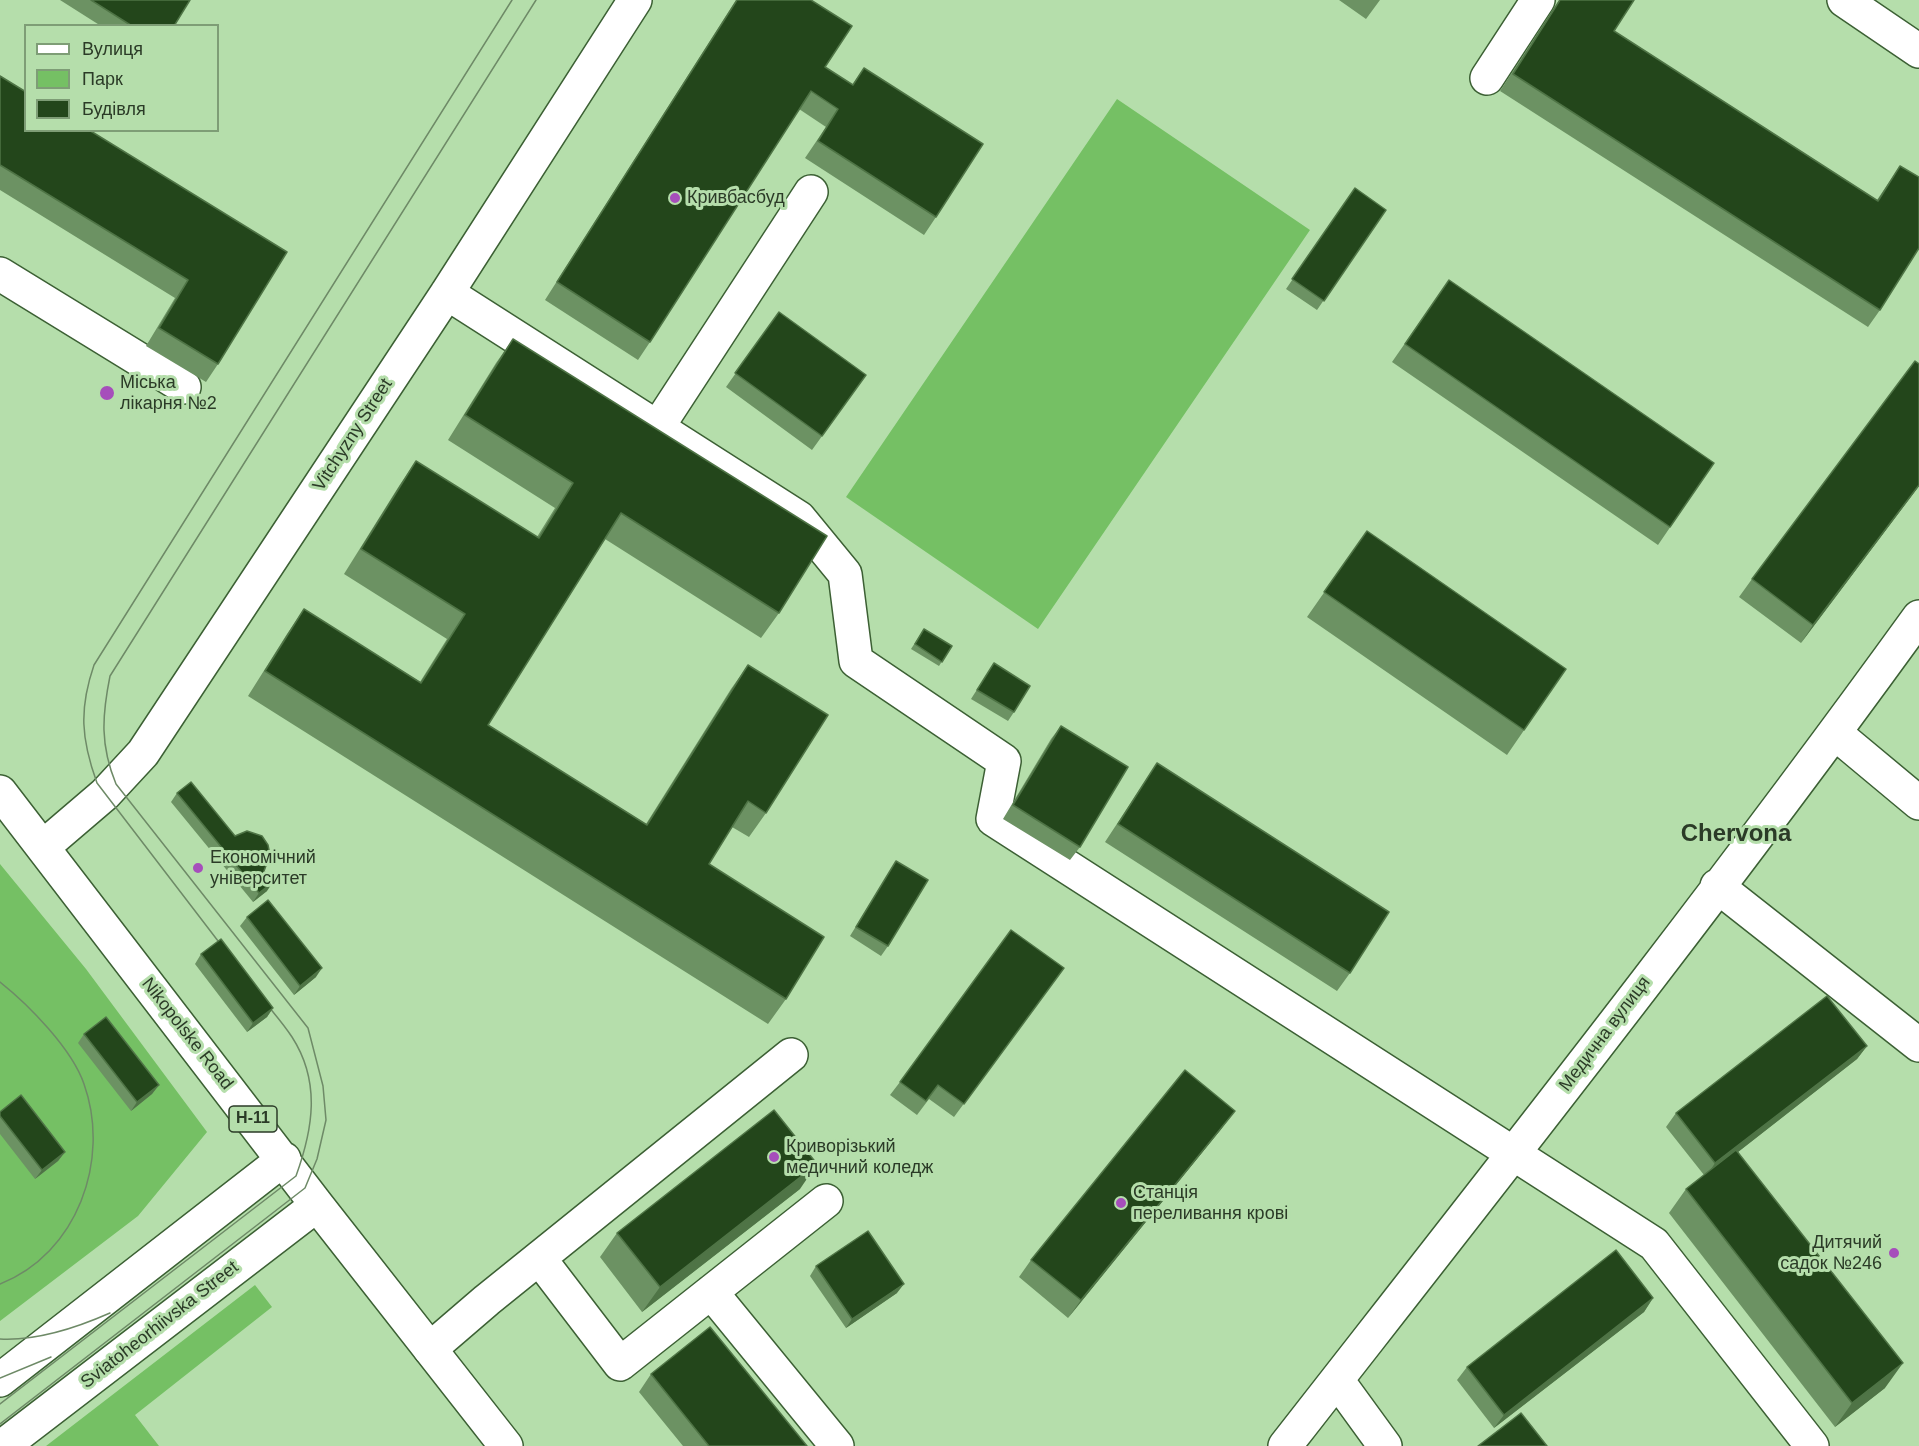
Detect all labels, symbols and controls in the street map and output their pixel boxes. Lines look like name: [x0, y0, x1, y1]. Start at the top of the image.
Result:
legend: [24, 24, 219, 132]
text: Вулиця: [82, 39, 143, 59]
text: Парк: [82, 69, 123, 89]
text: Будівля: [82, 99, 146, 119]
place label: Кривбасбуд: [687, 187, 785, 209]
marker: Кривбасбуд: [668, 191, 682, 205]
place label: Міська лікарня №2: [120, 372, 217, 415]
street label: Vitchyzny Street: [309, 375, 397, 495]
marker: Міська лікарня №2: [98, 384, 116, 402]
district label: Chervona: [1681, 820, 1791, 848]
place label: Економічний університет: [210, 847, 316, 890]
marker: Економічний університет: [191, 861, 205, 875]
street label: Медична вулиця: [1555, 972, 1655, 1096]
street label: Nikopolske Road: [137, 974, 237, 1094]
road number: Н-11: [229, 1106, 277, 1132]
place label: Криворізький медичний коледж: [786, 1136, 933, 1178]
marker: Криворізький медичний коледж: [767, 1150, 781, 1164]
place label: Станція переливання крові: [1133, 1182, 1288, 1224]
marker: Станція переливання крові: [1114, 1196, 1128, 1210]
place label: Дитячий садок №246: [1780, 1232, 1882, 1274]
marker: Дитячий садок №246: [1887, 1246, 1901, 1260]
street label: Sviatoheorhiivska Street: [77, 1257, 243, 1393]

